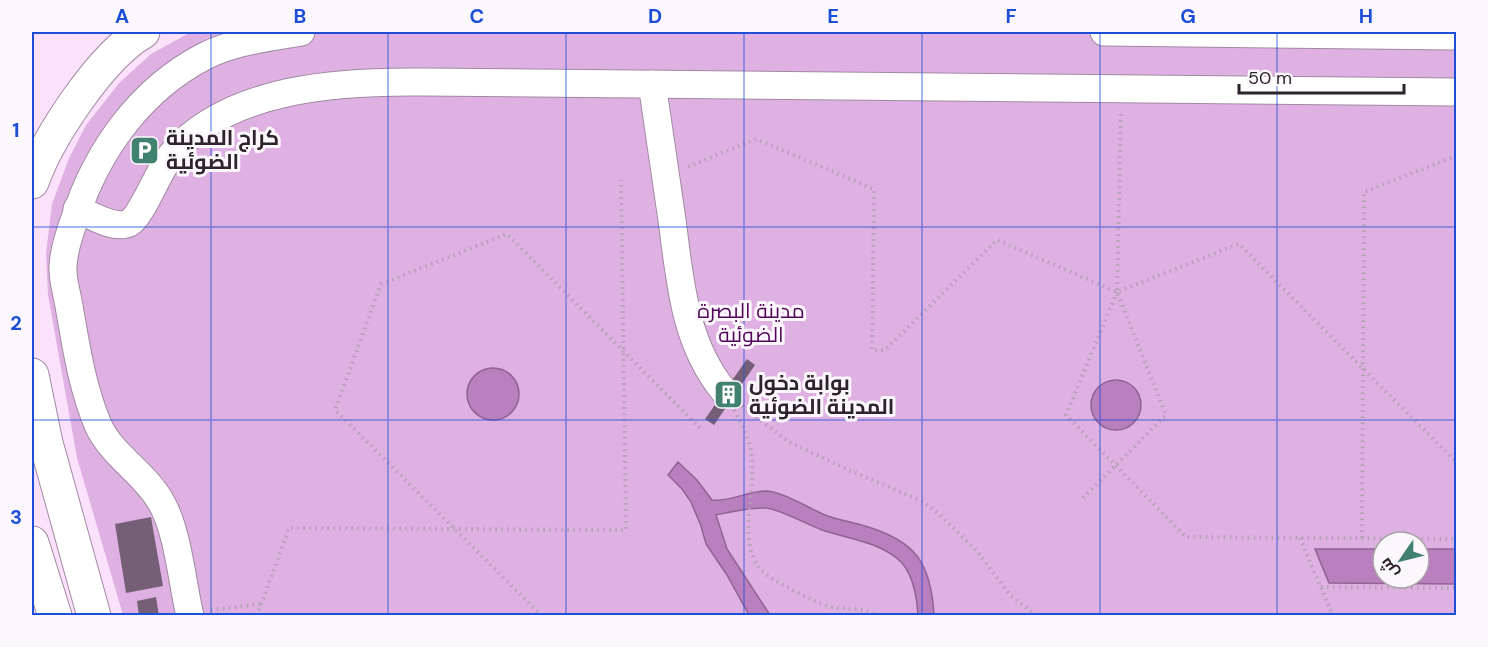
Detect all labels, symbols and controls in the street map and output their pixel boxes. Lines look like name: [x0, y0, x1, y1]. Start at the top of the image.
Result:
text: A: [115, 3, 129, 29]
text: B: [294, 3, 306, 29]
text: C: [470, 3, 484, 29]
text: D: [648, 3, 662, 29]
text: E: [827, 3, 839, 29]
text: F: [1005, 3, 1017, 29]
text: G: [1180, 3, 1196, 29]
text: H: [1359, 3, 1373, 29]
scale bar: [1239, 57, 1404, 95]
text: 50 m: [1248, 66, 1292, 90]
text: 1: [12, 117, 20, 143]
place label: كراج المدينة الضوئية: [166, 124, 279, 176]
parking icon: كراج المدينة الضوئية: [129, 134, 161, 166]
park label: مدينة البصرة الضوئية: [697, 297, 805, 349]
text: 2: [10, 310, 22, 336]
place label: بوابة دخول المدينة الضوئية: [749, 369, 894, 421]
building icon: بوابة دخول المدينة الضوئية: [712, 379, 744, 411]
text: 3: [10, 504, 22, 530]
north arrow: [1371, 530, 1431, 590]
text: ش: [1375, 554, 1404, 583]

